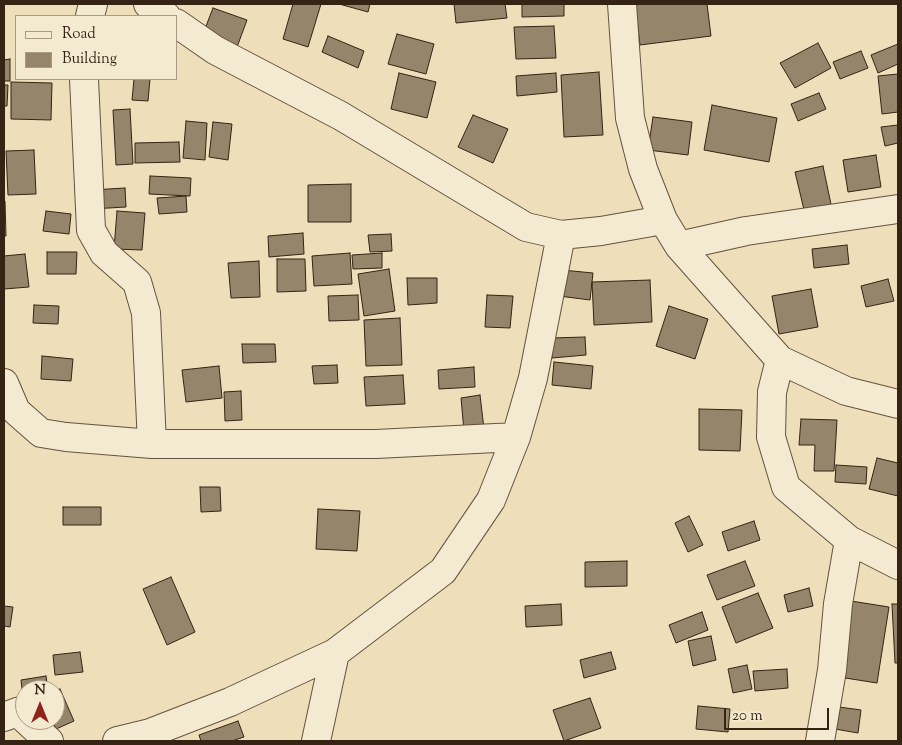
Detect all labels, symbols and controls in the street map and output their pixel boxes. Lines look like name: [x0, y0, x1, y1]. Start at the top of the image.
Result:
legend: [15, 15, 178, 80]
text: Road: [62, 24, 96, 45]
text: Building: [62, 49, 117, 70]
north arrow: [15, 680, 65, 730]
text: N: [34, 681, 46, 701]
scale bar: [727, 698, 832, 730]
text: 20 m: [732, 706, 763, 727]

